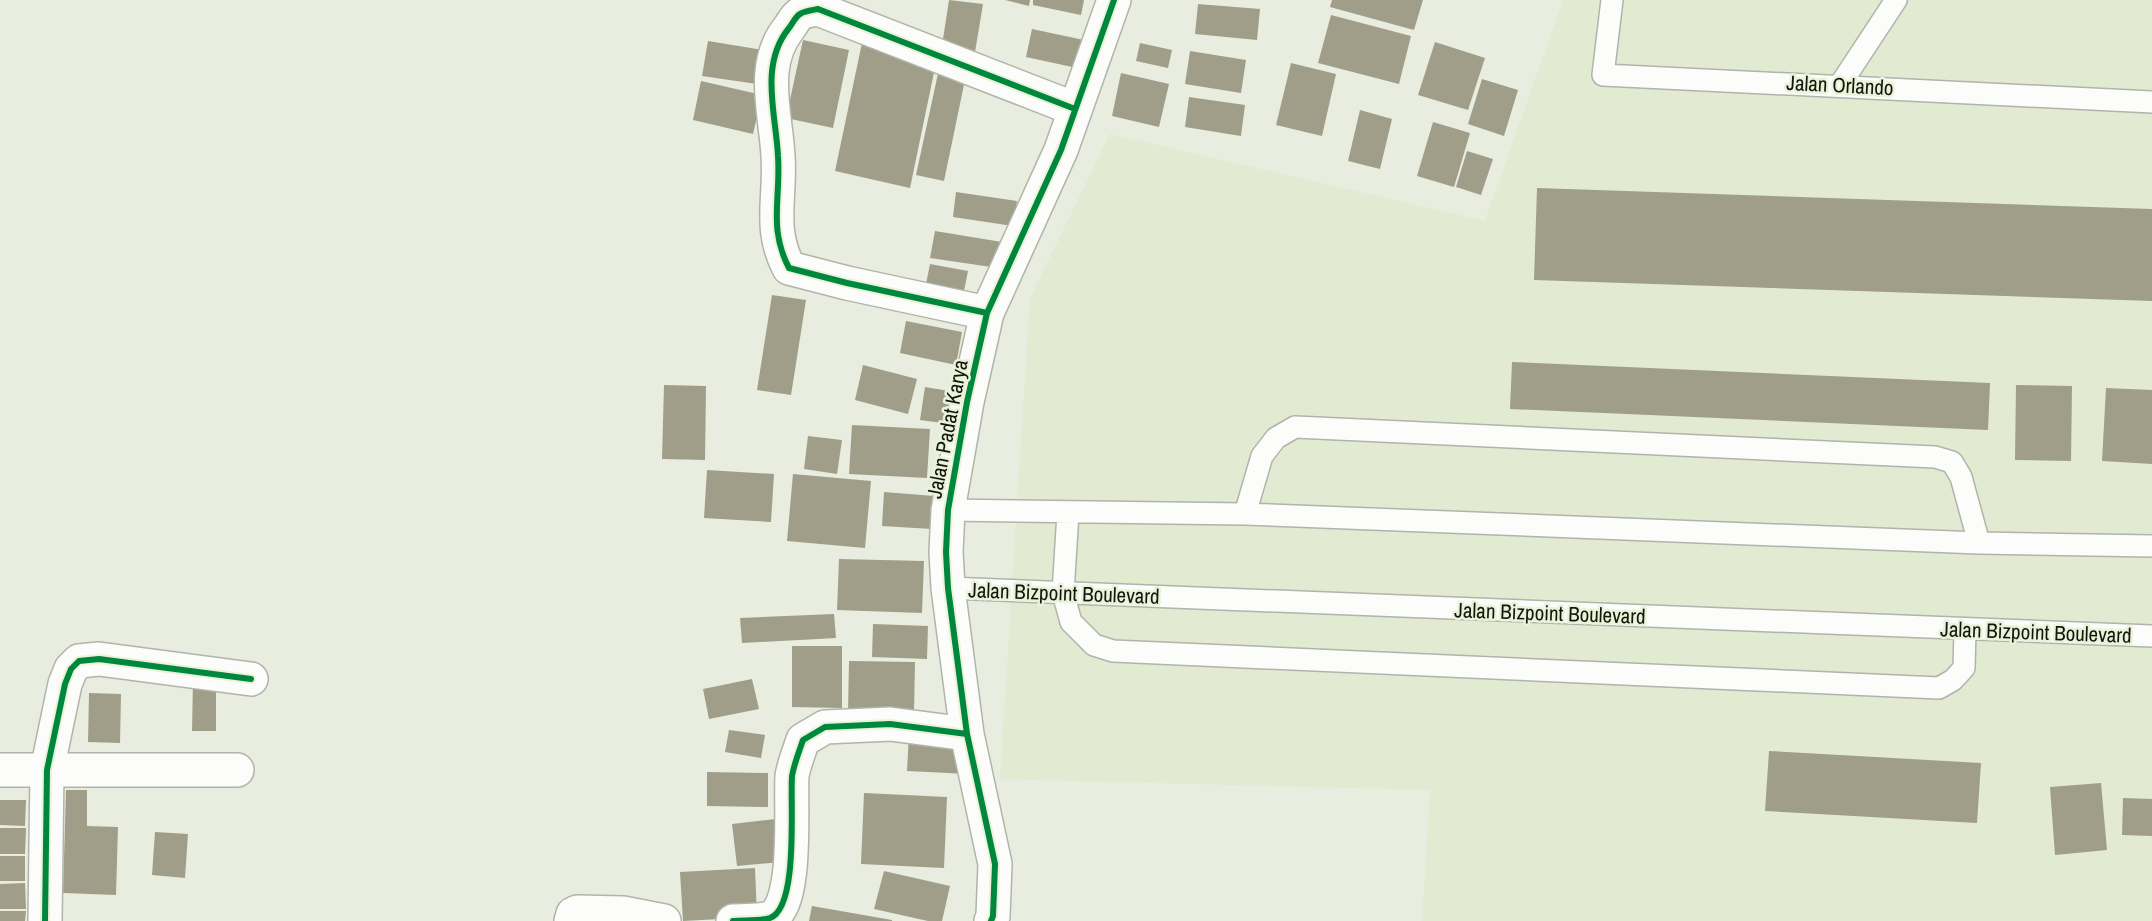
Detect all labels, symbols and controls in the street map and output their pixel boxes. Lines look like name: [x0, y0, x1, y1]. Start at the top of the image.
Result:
street label: Jalan Orlando: [1786, 68, 1894, 102]
street label: Jalan Padat Karya: [919, 357, 975, 501]
street label: Jalan Bizpoint Boulevard: [968, 575, 1160, 611]
street label: Jalan Bizpoint Boulevard: [1454, 595, 1646, 631]
street label: Jalan Bizpoint Boulevard: [1940, 614, 2132, 650]

